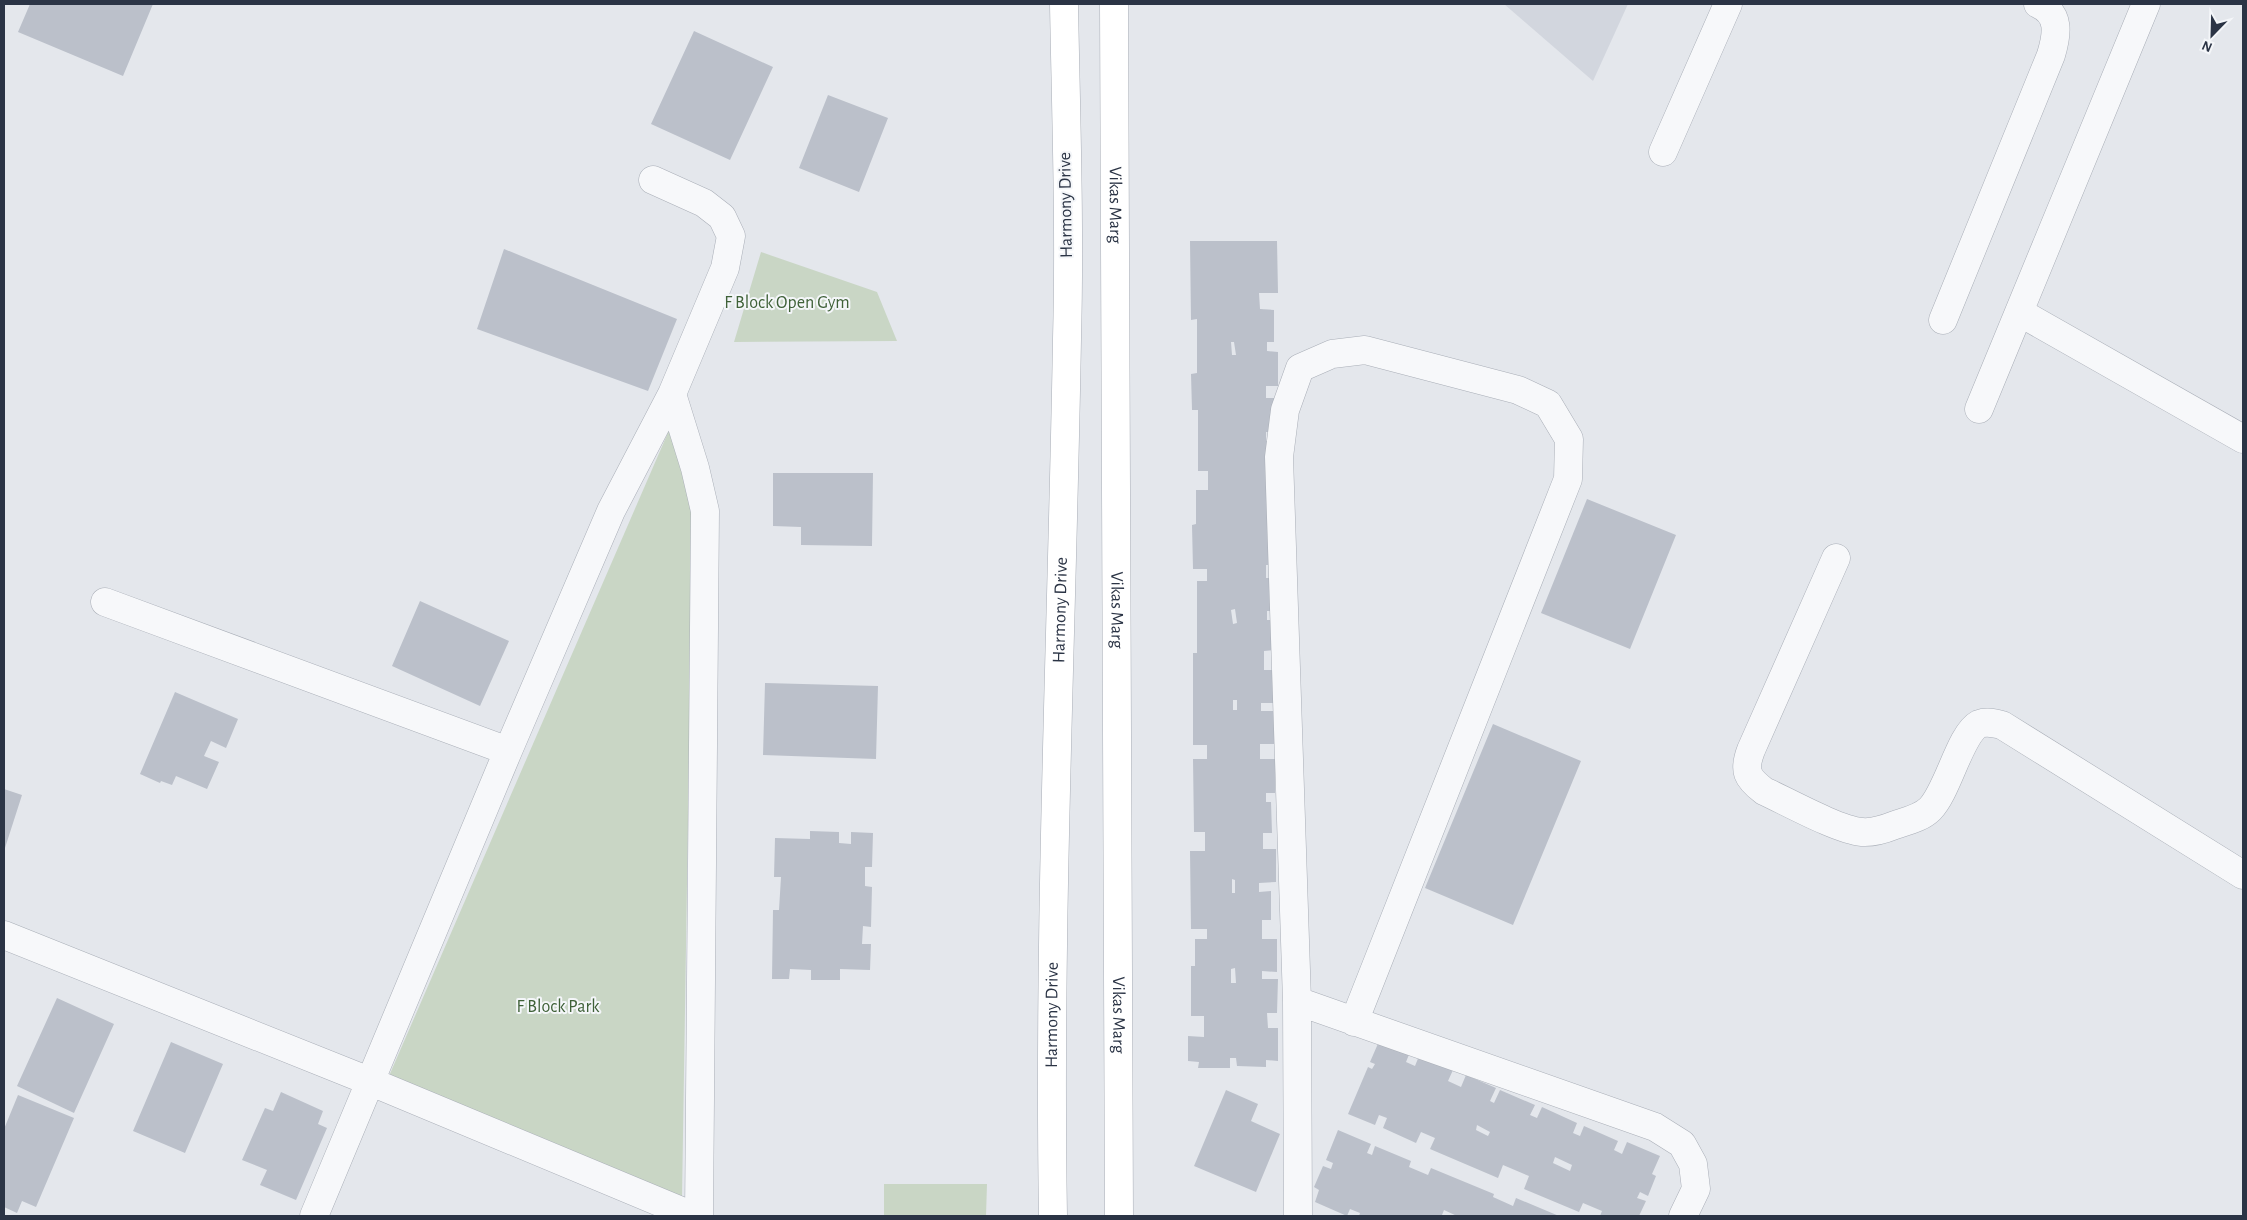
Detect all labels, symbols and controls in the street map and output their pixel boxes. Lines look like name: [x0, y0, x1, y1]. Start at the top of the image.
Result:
north arrow: [2187, 10, 2237, 60]
text: N: [2200, 38, 2215, 54]
street label: Harmony Drive: [1056, 152, 1076, 258]
street label: Vikas Marg: [1106, 166, 1124, 244]
park label: F Block Open Gym: [724, 294, 850, 312]
street label: Harmony Drive: [1050, 557, 1071, 663]
street label: Vikas Marg: [1107, 571, 1126, 649]
street label: Harmony Drive: [1043, 962, 1062, 1068]
street label: Vikas Marg: [1109, 976, 1127, 1054]
park label: F Block Park: [517, 998, 600, 1016]

